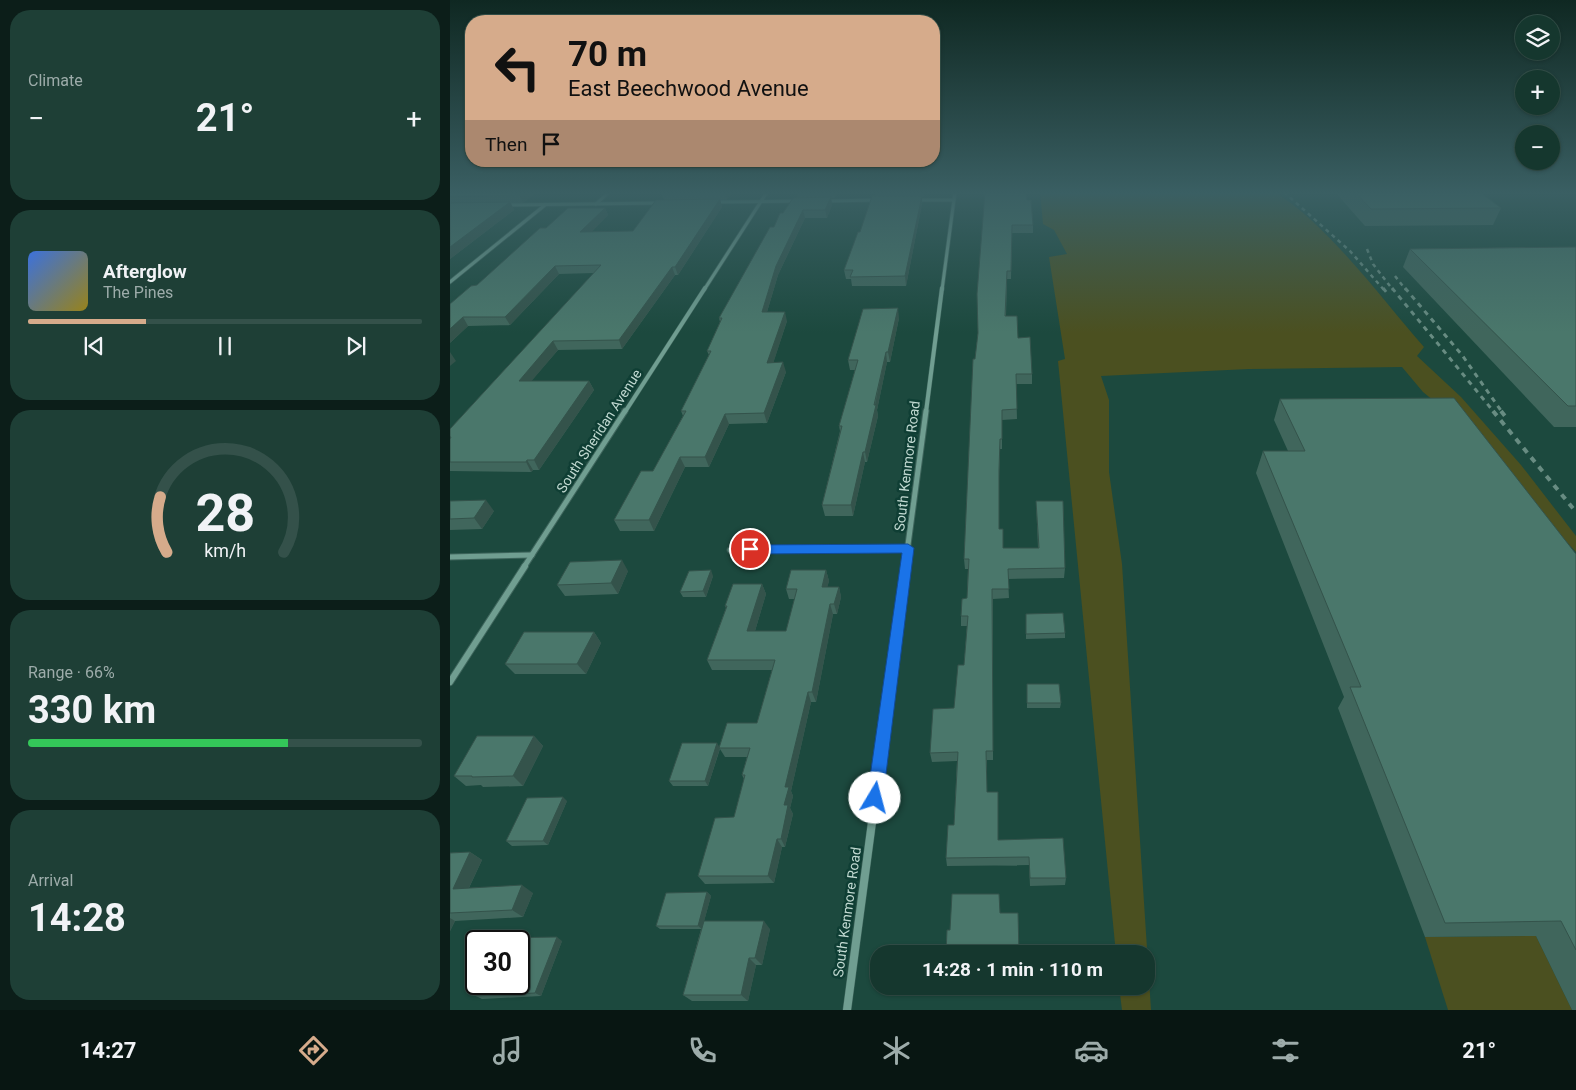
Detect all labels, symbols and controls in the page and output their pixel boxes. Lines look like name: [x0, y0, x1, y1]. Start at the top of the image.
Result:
map controls: [1515, 15, 1560, 170]
button: layers: [1515, 15, 1560, 60]
text: 70 m: [568, 34, 647, 75]
icon: left: [485, 35, 550, 100]
button: +: [1515, 70, 1560, 115]
text: Climate: [28, 71, 83, 90]
text: East Beechwood Avenue: [568, 76, 809, 101]
text: 21°: [196, 96, 254, 140]
text: −: [28, 102, 44, 135]
text: +: [406, 102, 422, 135]
button: −: [1515, 125, 1560, 170]
icon: arrive: [537, 130, 565, 158]
text: Then: [485, 133, 527, 156]
text: Afterglow: [103, 260, 187, 283]
text: The Pines: [103, 283, 173, 302]
icon: previous: [80, 332, 108, 360]
icon: pause: [211, 332, 239, 360]
icon: next: [342, 332, 370, 360]
street label: South Sheridan Avenue: [553, 366, 645, 496]
street label: South Kenmore Road: [891, 400, 923, 532]
text: 28: [195, 483, 255, 544]
pin: [729, 528, 771, 570]
icon: arrive: [736, 535, 764, 563]
text: km/h: [204, 540, 246, 561]
text: Range · 66%: [28, 663, 115, 682]
text: 330 km: [28, 688, 156, 732]
position arrow: [848, 771, 900, 823]
street label: South Kenmore Road: [830, 846, 864, 978]
text: Arrival: [28, 871, 73, 890]
text: 14:28: [28, 896, 126, 940]
speed limit sign: 30: [465, 930, 530, 995]
text: 14:28 · 1 min · 110 m: [922, 958, 1103, 981]
icon: directions: [296, 1033, 331, 1068]
icon: music: [490, 1033, 525, 1068]
icon: phone: [685, 1033, 720, 1068]
icon: climate: [879, 1033, 914, 1068]
icon: car: [1074, 1033, 1109, 1068]
icon: filters: [1268, 1033, 1303, 1068]
text: 14:27: [80, 1038, 136, 1063]
text: 21°: [1462, 1038, 1496, 1063]

